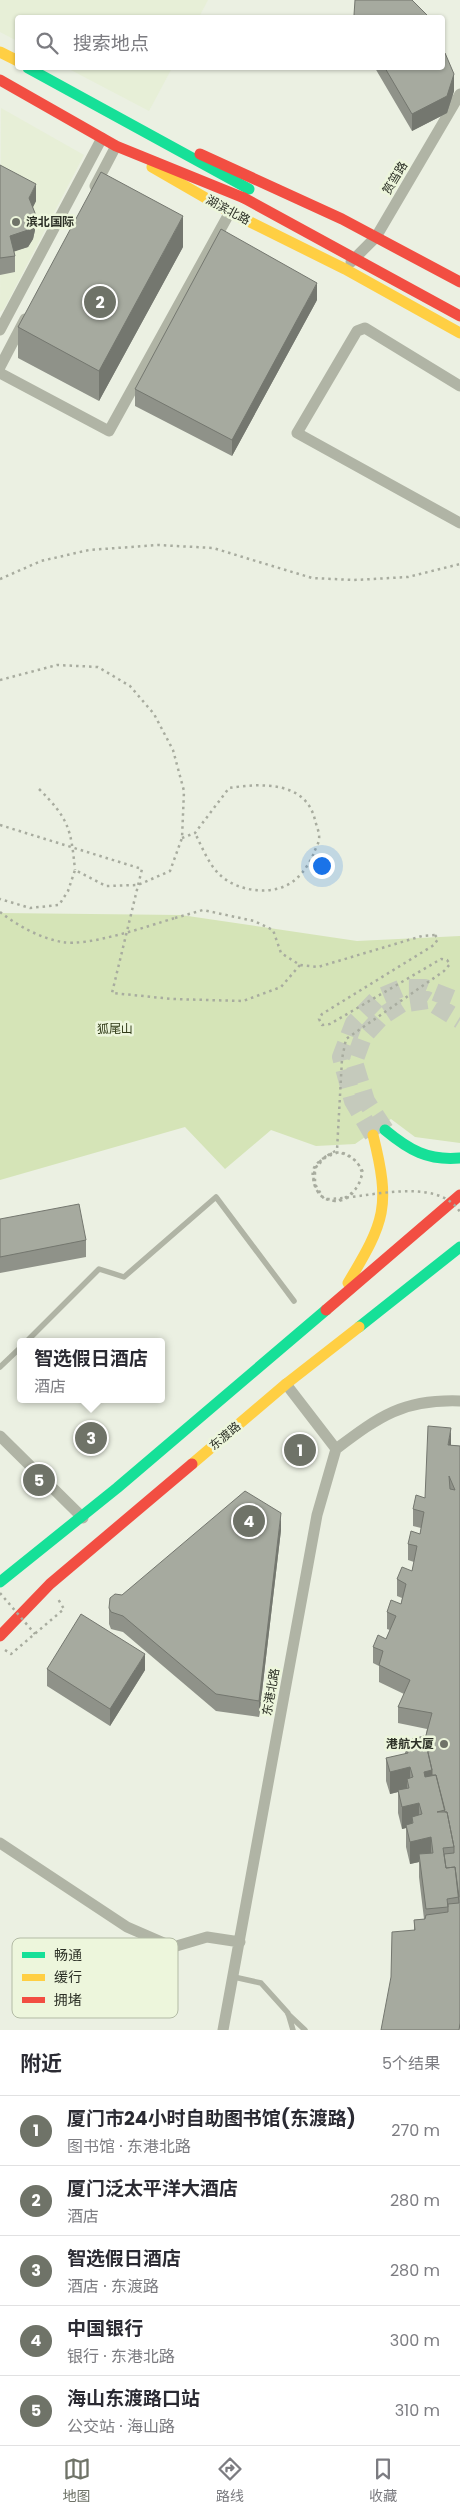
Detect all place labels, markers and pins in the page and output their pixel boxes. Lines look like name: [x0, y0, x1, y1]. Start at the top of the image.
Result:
place label: 滨北国际: [26, 213, 74, 230]
marker: 滨北国际: [10, 216, 22, 228]
pin: 2: [84, 283, 116, 321]
pin: 3: [75, 1419, 107, 1457]
pin: 1: [284, 1431, 316, 1469]
pin: 5: [23, 1461, 55, 1499]
pin: 4: [233, 1502, 265, 1540]
place label: 港航大厦: [386, 1735, 434, 1752]
marker: 港航大厦: [438, 1738, 450, 1750]

